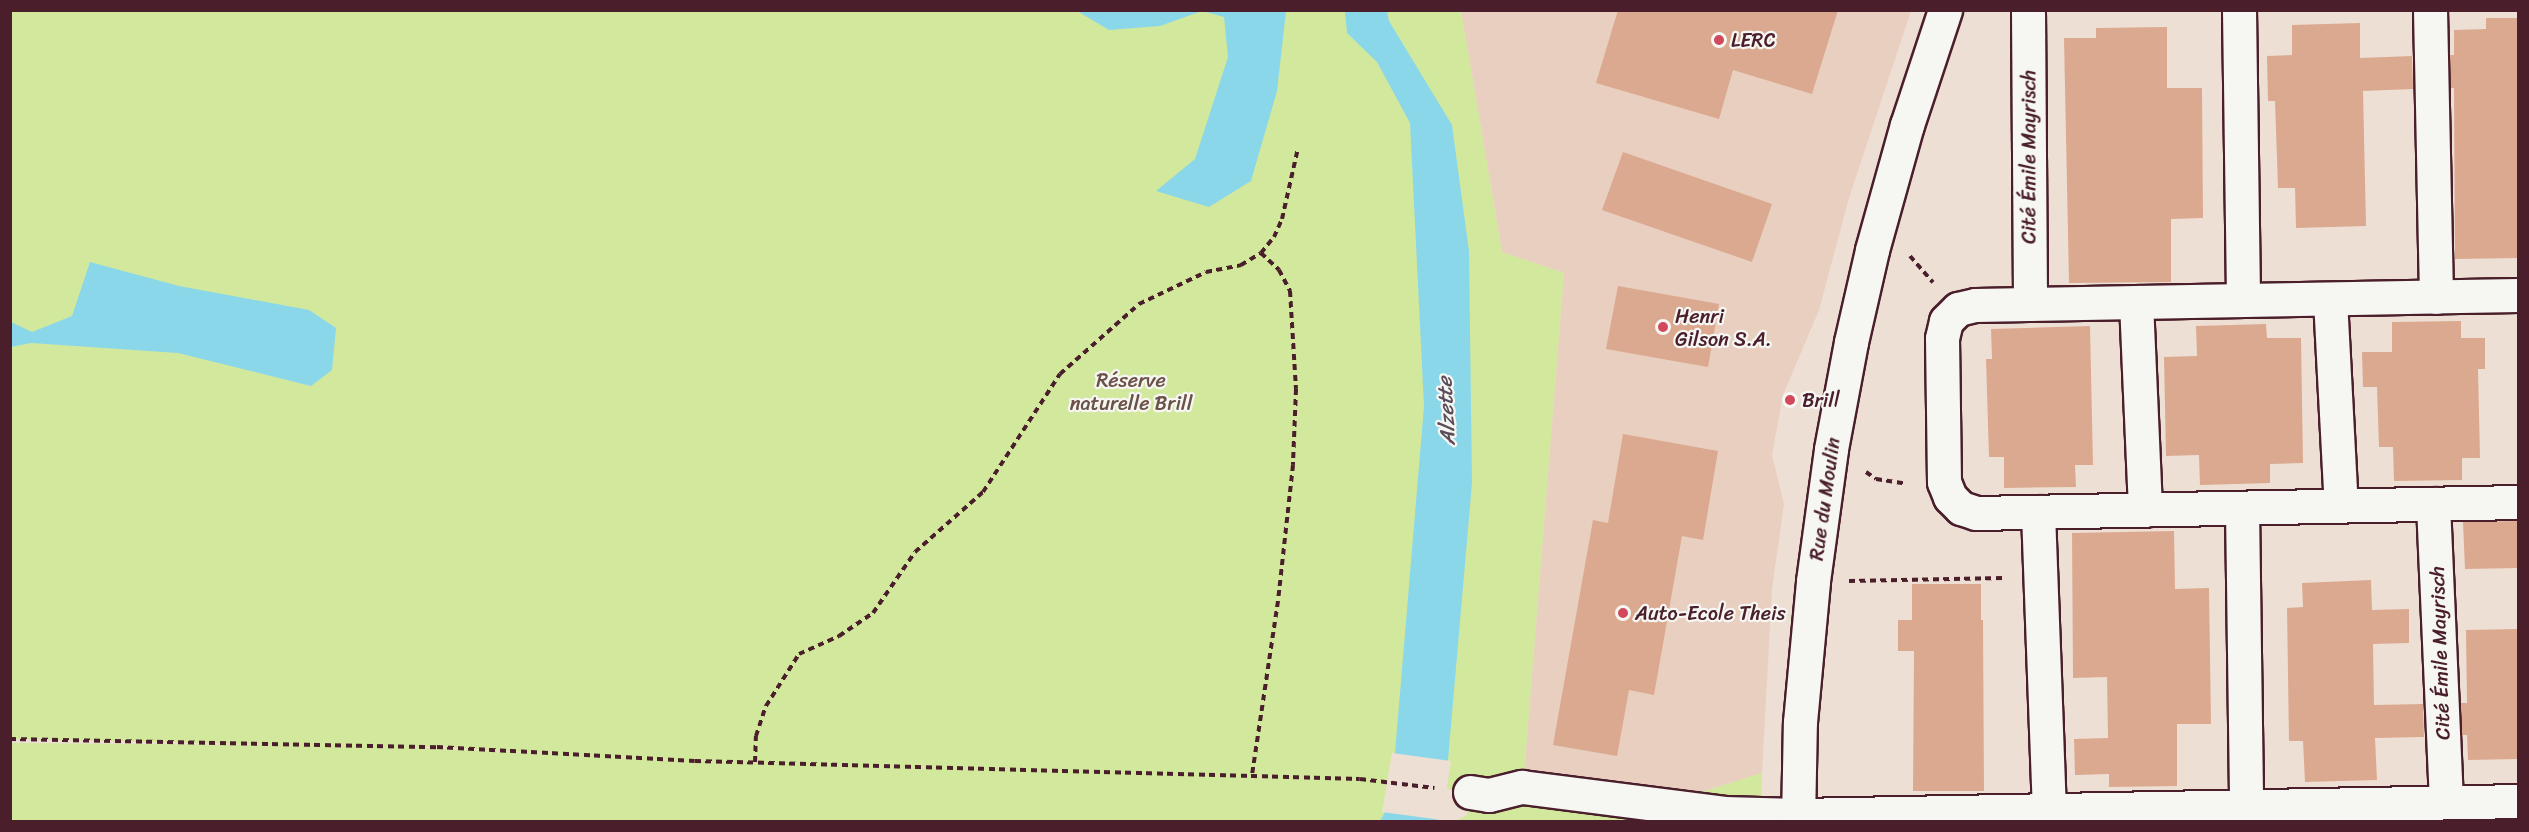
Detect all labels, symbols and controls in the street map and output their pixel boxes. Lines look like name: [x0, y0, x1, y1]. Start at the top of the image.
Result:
place label: LERC: [1731, 28, 1775, 52]
marker: LERC: [1712, 33, 1726, 47]
street label: Cité Émile Mayrisch: [2017, 70, 2041, 244]
place label: Henri Gilson S.A.: [1675, 304, 1772, 351]
marker: Henri Gilson S.A.: [1656, 320, 1670, 334]
park label: Réserve naturelle Brill: [1070, 368, 1192, 415]
water label: Alzette: [1432, 376, 1460, 446]
place label: Brill: [1802, 388, 1840, 412]
marker: Brill: [1783, 393, 1797, 407]
street label: Rue du Moulin: [1804, 436, 1846, 562]
street label: Cité Émile Mayrisch: [2425, 565, 2455, 741]
place label: Auto-Ecole Theis: [1635, 601, 1786, 625]
marker: Auto-Ecole Theis: [1616, 606, 1630, 620]

